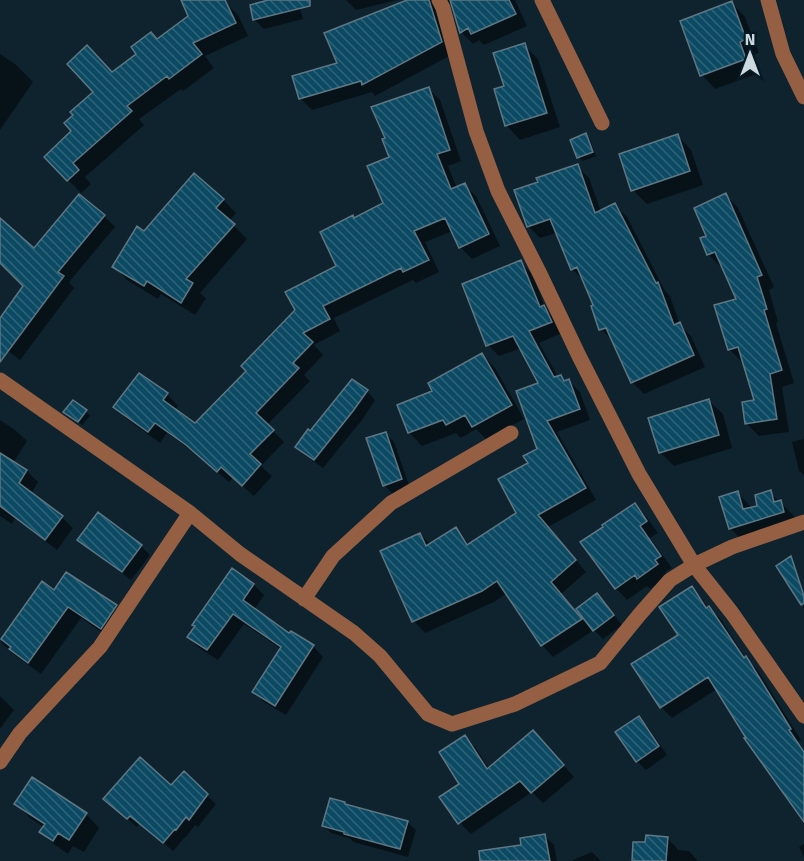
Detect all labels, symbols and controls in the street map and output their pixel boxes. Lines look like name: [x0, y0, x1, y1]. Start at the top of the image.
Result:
north arrow: [720, 24, 780, 84]
text: N: [745, 30, 755, 49]

